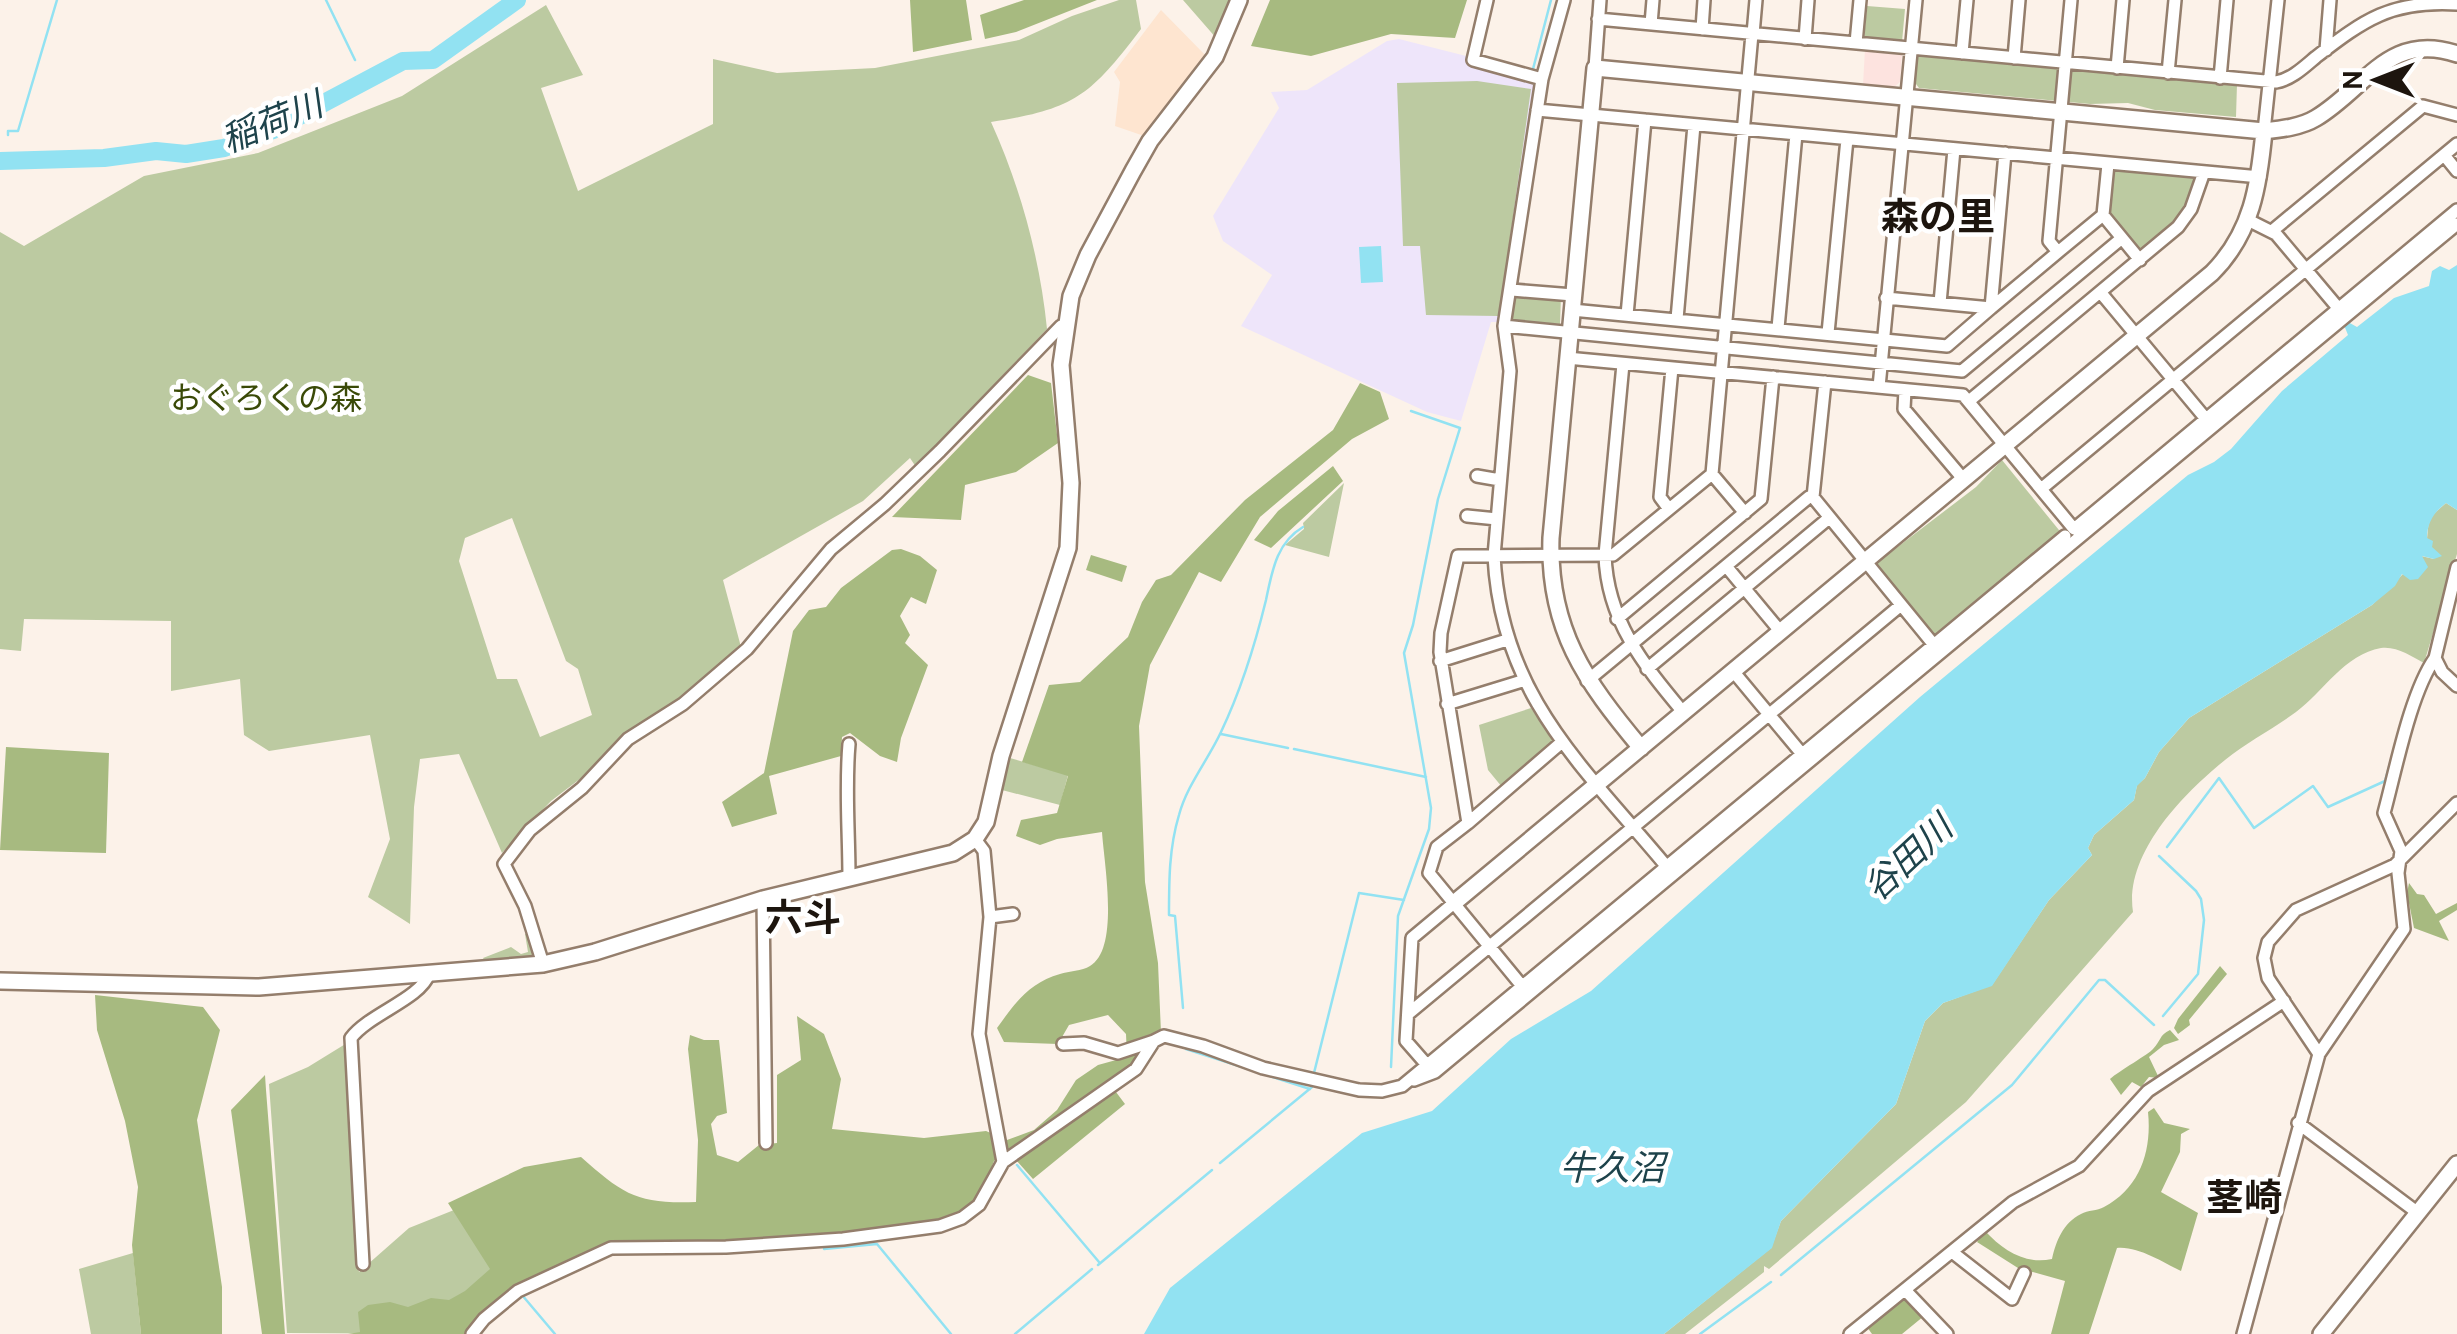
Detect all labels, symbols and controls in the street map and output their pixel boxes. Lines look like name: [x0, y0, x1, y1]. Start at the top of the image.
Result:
north arrow: [2327, 30, 2427, 130]
text: N: [2335, 70, 2369, 90]
water label: 稲荷川: [215, 80, 332, 161]
district label: 森の里: [1881, 193, 1995, 240]
park label: おぐろくの森: [170, 378, 362, 417]
water label: 谷田川: [1855, 803, 1964, 909]
district label: 六斗: [765, 894, 841, 941]
water label: 牛久沼: [1559, 1146, 1669, 1189]
district label: 茎崎: [2206, 1174, 2282, 1221]

